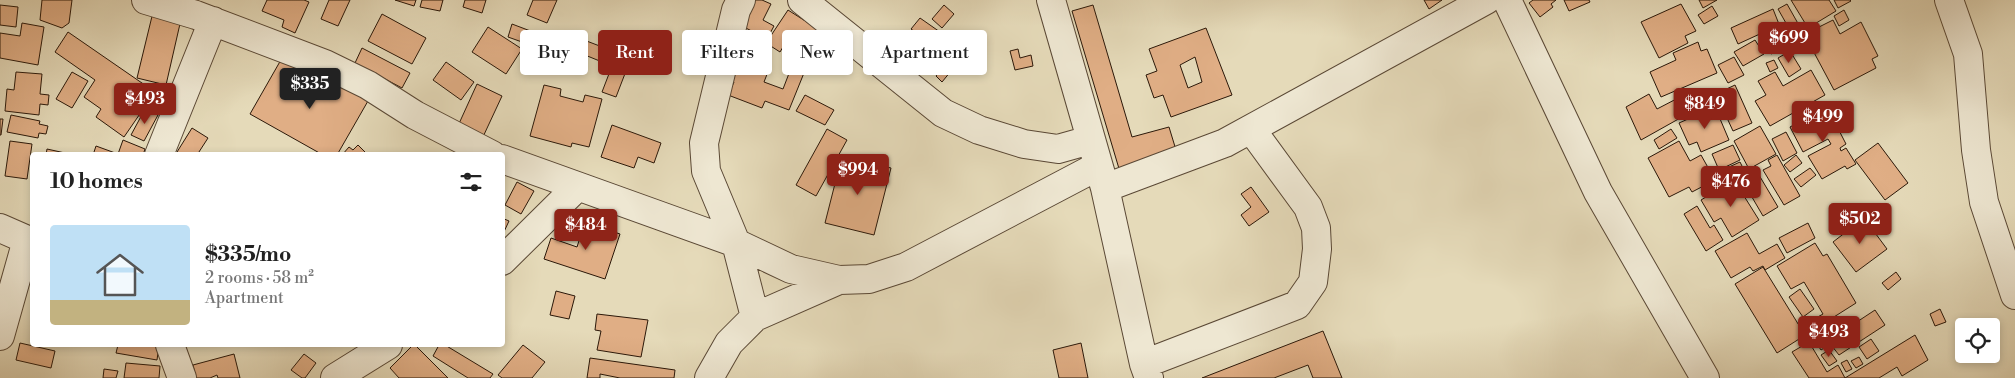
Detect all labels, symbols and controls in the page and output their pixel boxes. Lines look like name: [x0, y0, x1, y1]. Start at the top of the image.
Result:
pin: $699: [1759, 22, 1819, 64]
text: $699: [1769, 28, 1809, 48]
chip: Buy: [520, 30, 588, 75]
chip: Rent: [598, 30, 672, 75]
chip: Filters: [682, 30, 772, 75]
chip: New: [782, 30, 853, 75]
chip: Apartment: [863, 30, 987, 75]
pin: $335: [280, 68, 340, 110]
text: $335: [291, 74, 329, 94]
pin: $493: [115, 82, 175, 125]
pin: $849: [1675, 88, 1735, 130]
text: $493: [125, 89, 165, 109]
text: $849: [1685, 94, 1725, 114]
pin: $499: [1793, 100, 1853, 143]
text: $499: [1803, 107, 1843, 127]
pin: $994: [828, 154, 888, 196]
text: $994: [838, 160, 878, 180]
pin: $476: [1701, 166, 1761, 208]
icon: filters: [457, 168, 485, 196]
text: 10 homes: [50, 169, 143, 195]
text: $476: [1712, 172, 1750, 192]
pin: $502: [1830, 202, 1890, 245]
pin: $484: [556, 208, 616, 251]
text: $502: [1840, 209, 1880, 229]
text: $484: [565, 215, 607, 235]
text: $335/mo: [205, 242, 291, 268]
icon: home: [90, 245, 150, 305]
text: 2 rooms · 58 m²: [205, 268, 314, 288]
text: Apartment: [205, 288, 284, 308]
pin: $493: [1799, 316, 1859, 358]
map controls: [1955, 318, 2000, 363]
button: locate: [1955, 318, 2000, 363]
text: $493: [1809, 322, 1849, 342]

